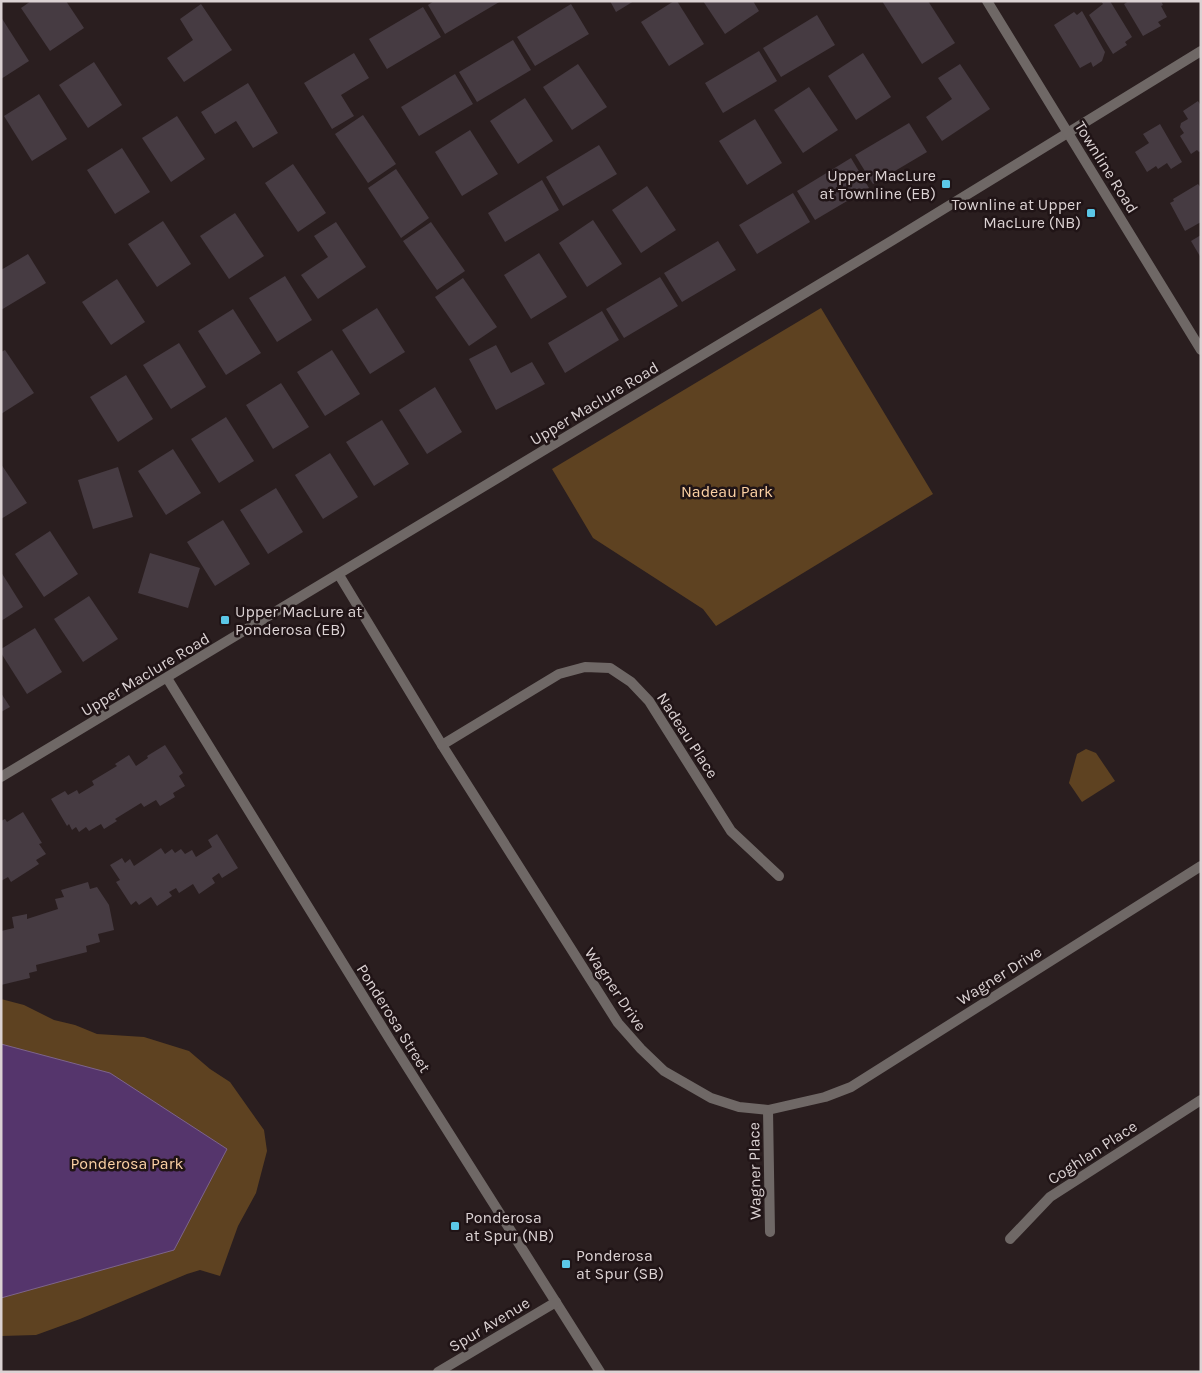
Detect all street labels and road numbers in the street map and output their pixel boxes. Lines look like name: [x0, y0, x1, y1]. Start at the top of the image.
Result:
street label: Townline Road: [1071, 118, 1142, 217]
street label: Upper Maclure Road: [527, 358, 662, 449]
street label: Upper Maclure Road: [78, 629, 213, 720]
street label: Nadeau Place: [653, 689, 722, 782]
street label: Wagner Drive: [953, 942, 1045, 1009]
street label: Wagner Drive: [581, 944, 650, 1035]
street label: Ponderosa Street: [353, 960, 435, 1076]
street label: Coghlan Place: [1044, 1117, 1140, 1188]
street label: Wagner Place: [744, 1122, 765, 1220]
street label: Spur Avenue: [445, 1293, 533, 1356]

